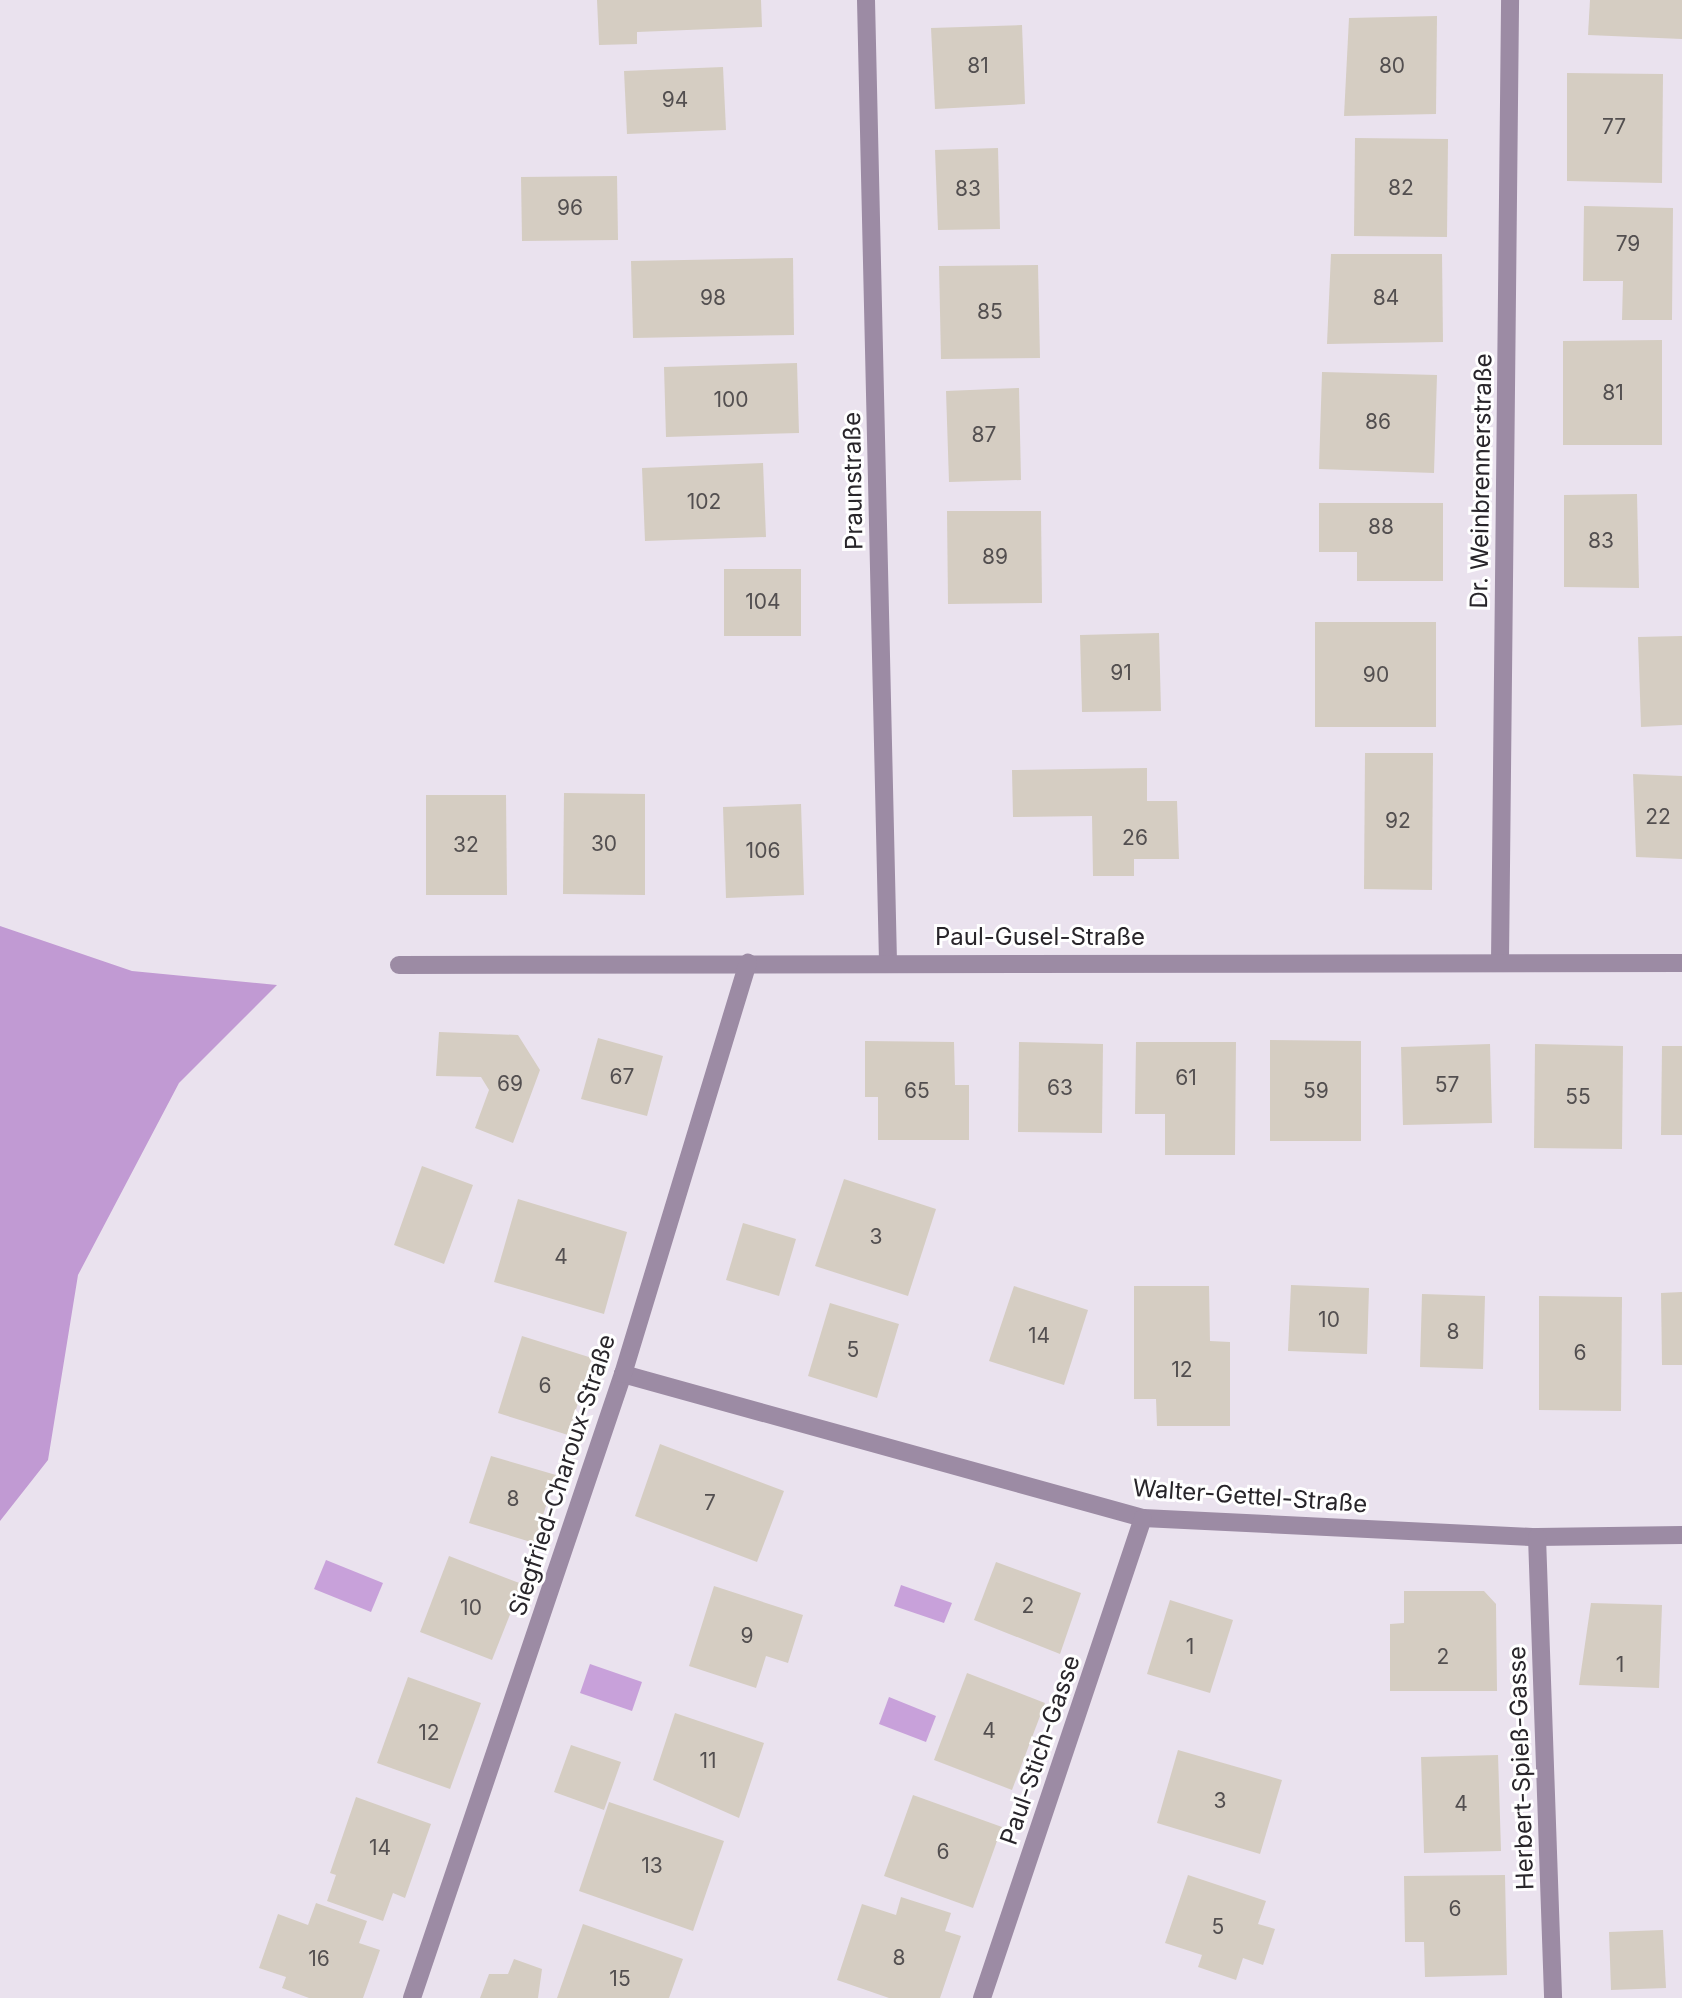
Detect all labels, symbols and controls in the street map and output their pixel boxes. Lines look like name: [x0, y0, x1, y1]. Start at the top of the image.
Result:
house number: 81: [967, 53, 989, 79]
house number: 80: [1379, 53, 1405, 79]
house number: 94: [662, 87, 688, 113]
house number: 77: [1602, 114, 1626, 140]
house number: 82: [1388, 175, 1414, 201]
house number: 83: [955, 176, 981, 202]
house number: 96: [557, 195, 583, 221]
house number: 79: [1616, 231, 1640, 257]
house number: 98: [700, 285, 726, 311]
house number: 84: [1373, 285, 1399, 311]
house number: 85: [977, 299, 1003, 325]
street label: Dr. Weinbrennerstraße: [1464, 353, 1498, 609]
house number: 81: [1602, 380, 1624, 406]
house number: 100: [713, 387, 749, 413]
house number: 86: [1365, 409, 1391, 435]
street label: Praunstraße: [837, 412, 869, 550]
house number: 87: [972, 422, 996, 448]
house number: 102: [687, 489, 721, 515]
house number: 88: [1368, 514, 1394, 540]
house number: 83: [1588, 528, 1614, 554]
house number: 89: [982, 544, 1008, 570]
house number: 104: [745, 589, 781, 615]
house number: 91: [1110, 660, 1132, 686]
house number: 90: [1363, 662, 1389, 688]
house number: 22: [1645, 804, 1671, 830]
house number: 92: [1385, 808, 1411, 834]
house number: 26: [1122, 825, 1148, 851]
house number: 30: [591, 831, 617, 857]
house number: 32: [453, 832, 479, 858]
house number: 106: [746, 838, 780, 864]
street label: Paul-Gusel-Straße: [935, 923, 1145, 951]
house number: 67: [610, 1064, 634, 1090]
house number: 61: [1175, 1065, 1197, 1091]
house number: 69: [497, 1071, 523, 1097]
house number: 57: [1435, 1072, 1459, 1098]
house number: 63: [1047, 1075, 1073, 1101]
house number: 65: [904, 1078, 930, 1104]
house number: 59: [1303, 1078, 1329, 1104]
house number: 55: [1565, 1084, 1591, 1110]
house number: 3: [870, 1224, 882, 1250]
house number: 4: [554, 1244, 568, 1270]
house number: 10: [1318, 1307, 1340, 1333]
house number: 8: [1447, 1319, 1459, 1345]
house number: 14: [1028, 1323, 1050, 1349]
street label: Siegfried-Charoux-Straße: [503, 1331, 621, 1619]
house number: 5: [847, 1337, 859, 1363]
house number: 6: [1573, 1340, 1587, 1366]
house number: 12: [1171, 1357, 1193, 1383]
house number: 6: [538, 1373, 552, 1399]
street label: Walter-Gettel-Straße: [1132, 1473, 1368, 1519]
house number: 8: [507, 1486, 519, 1512]
house number: 7: [704, 1490, 716, 1516]
house number: 2: [1022, 1593, 1034, 1619]
house number: 10: [460, 1595, 482, 1621]
house number: 9: [740, 1623, 754, 1649]
house number: 1: [1186, 1634, 1194, 1660]
house number: 2: [1437, 1644, 1449, 1670]
street label: Herbert-Spieß-Gasse: [1502, 1645, 1540, 1891]
street label: Paul-Stich-Gasse: [994, 1651, 1086, 1849]
house number: 1: [1616, 1652, 1624, 1678]
house number: 4: [982, 1718, 996, 1744]
house number: 12: [418, 1720, 440, 1746]
house number: 11: [699, 1748, 717, 1774]
house number: 3: [1214, 1788, 1226, 1814]
house number: 4: [1454, 1791, 1468, 1817]
house number: 14: [369, 1835, 391, 1861]
house number: 6: [936, 1839, 950, 1865]
house number: 13: [641, 1853, 663, 1879]
house number: 6: [1448, 1896, 1462, 1922]
house number: 5: [1212, 1914, 1224, 1940]
house number: 8: [893, 1945, 905, 1971]
house number: 16: [308, 1946, 330, 1972]
house number: 15: [609, 1966, 631, 1992]

